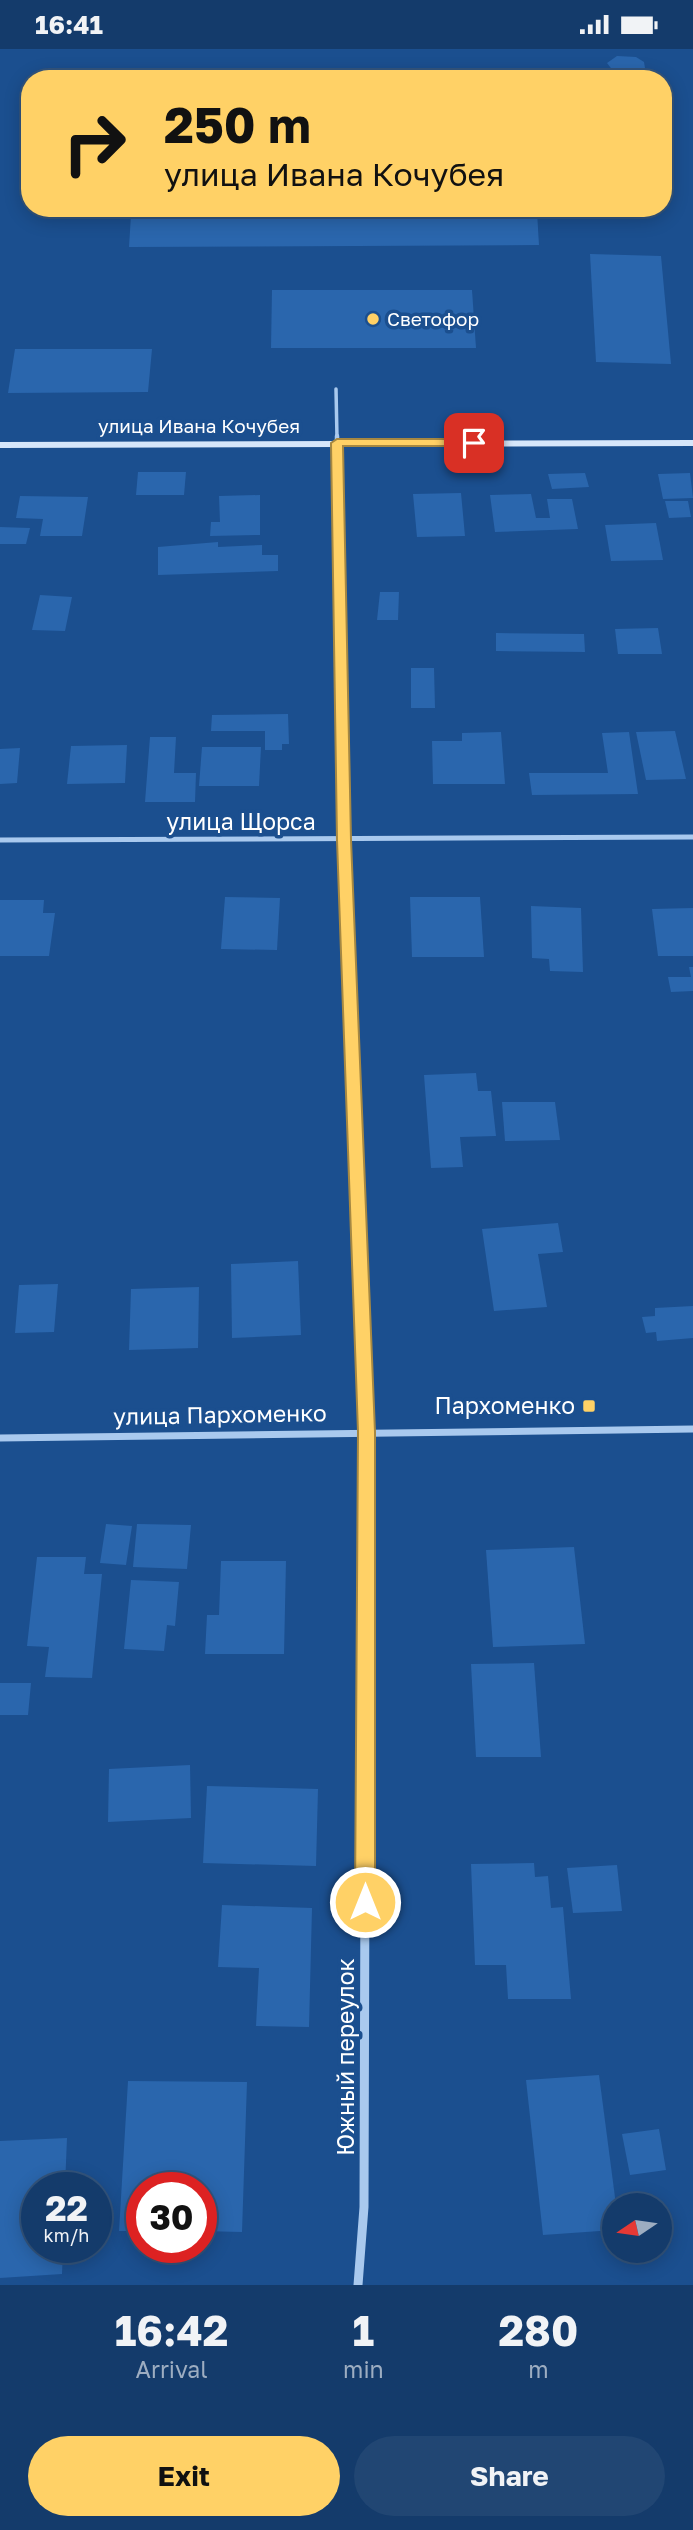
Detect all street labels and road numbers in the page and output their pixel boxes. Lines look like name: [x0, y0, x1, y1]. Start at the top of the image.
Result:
street label: улица Ивана Кочубея: [98, 414, 300, 437]
street label: улица Щорса: [166, 807, 316, 835]
street label: улица Пархоменко: [113, 1398, 327, 1430]
street label: Южный переулок: [331, 1958, 359, 2156]

